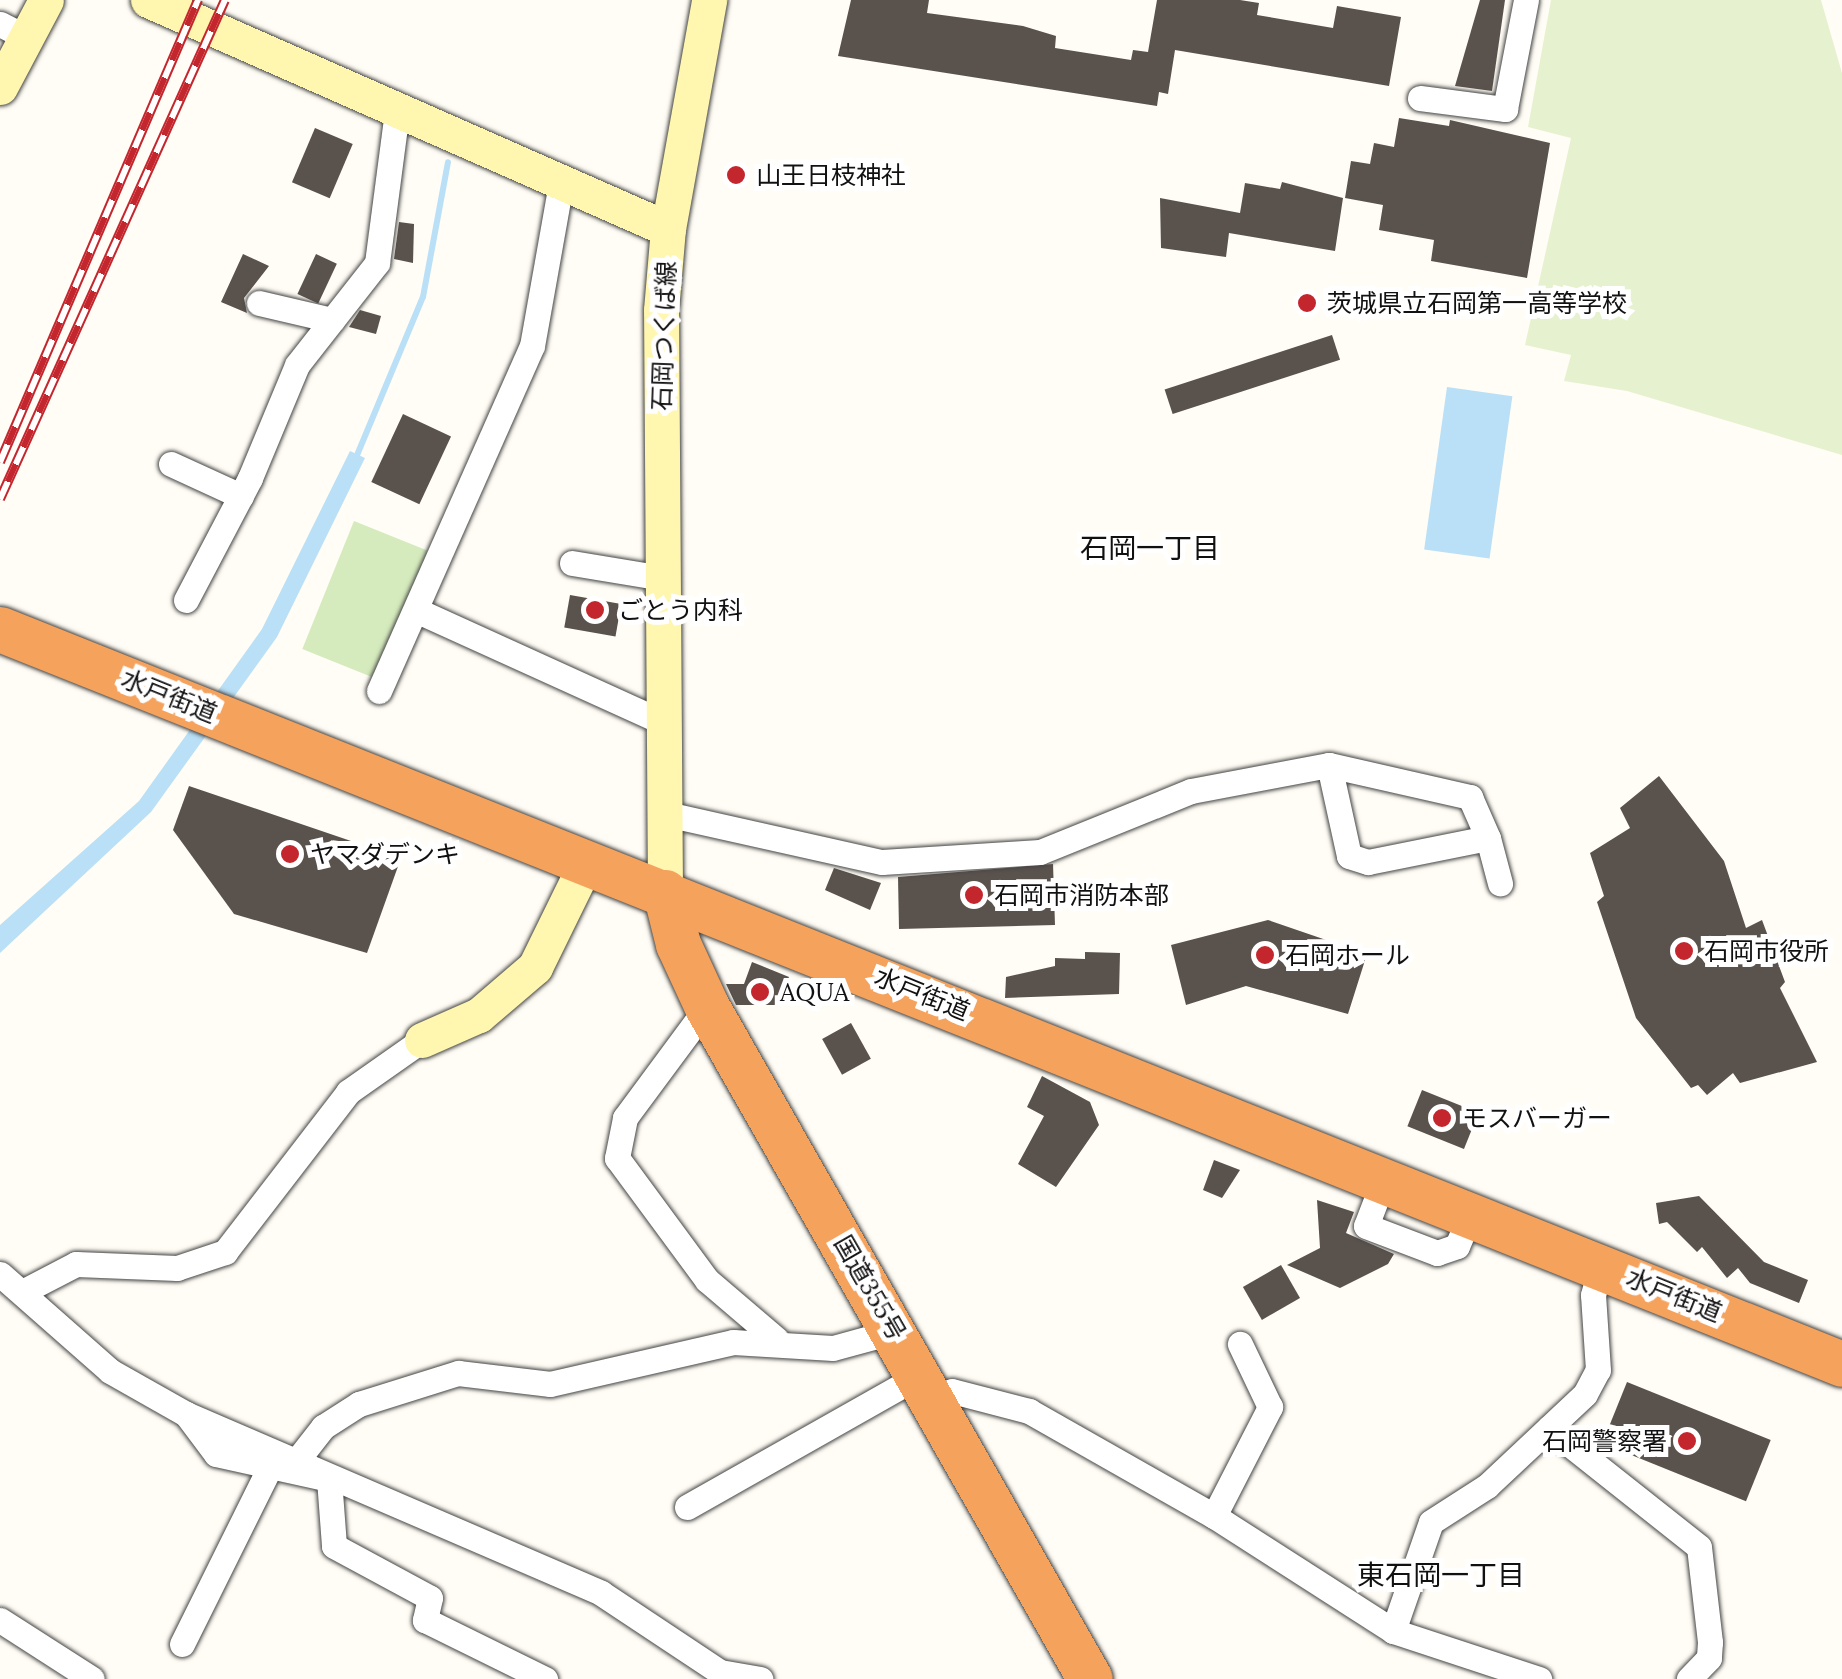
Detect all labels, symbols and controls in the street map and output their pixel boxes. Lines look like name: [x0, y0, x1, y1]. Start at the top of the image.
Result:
place label: 山王日枝神社: [756, 160, 906, 190]
marker: 山王日枝神社: [725, 164, 747, 186]
street label: 石岡つくば線: [646, 261, 682, 411]
place label: 茨城県立石岡第一高等学校: [1327, 288, 1627, 318]
marker: 茨城県立石岡第一高等学校: [1296, 292, 1318, 314]
district label: 石岡一丁目: [1080, 531, 1220, 565]
place label: ごとう内科: [618, 595, 743, 625]
marker: ごとう内科: [582, 597, 608, 623]
street label: 水戸街道: [117, 663, 221, 729]
place label: ヤマダデンキ: [310, 839, 460, 869]
marker: ヤマダデンキ: [279, 843, 301, 865]
place label: 石岡市消防本部: [994, 880, 1169, 910]
marker: 石岡市消防本部: [963, 884, 985, 906]
place label: 石岡市役所: [1704, 936, 1829, 966]
place label: 石岡ホール: [1285, 940, 1410, 970]
marker: 石岡市役所: [1673, 940, 1695, 962]
marker: 石岡ホール: [1254, 944, 1276, 966]
street label: 水戸街道: [870, 961, 974, 1027]
place label: AQUA: [780, 977, 849, 1007]
marker: AQUA: [749, 981, 771, 1003]
place label: モスバーガー: [1462, 1103, 1612, 1133]
marker: モスバーガー: [1431, 1107, 1453, 1129]
street label: 国道355号: [828, 1230, 912, 1346]
street label: 水戸街道: [1622, 1262, 1726, 1328]
place label: 石岡警察署: [1542, 1426, 1667, 1456]
marker: 石岡警察署: [1676, 1430, 1698, 1452]
district label: 東石岡一丁目: [1357, 1558, 1525, 1592]

